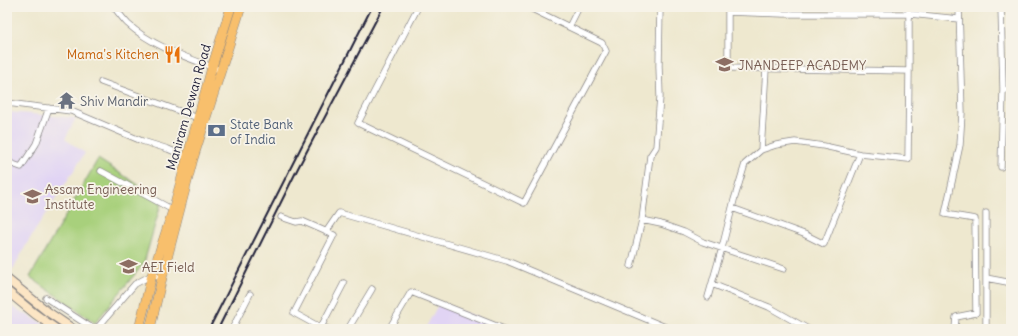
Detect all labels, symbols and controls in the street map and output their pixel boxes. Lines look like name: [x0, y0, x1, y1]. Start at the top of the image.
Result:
street label: Maniram Dewan Road: [162, 42, 215, 172]
restaurant icon: Mama's Kitchen: [162, 44, 182, 64]
place label: Mama's Kitchen: [67, 46, 159, 63]
school or university icon: JNANDEEP ACADEMY: [715, 55, 735, 75]
place label: JNANDEEP ACADEMY: [738, 57, 866, 74]
temple icon: Shiv Mandir: [57, 91, 77, 111]
place label: Shiv Mandir: [80, 93, 149, 110]
place label: State Bank of India: [230, 116, 294, 148]
bank icon: State Bank of India: [207, 121, 227, 141]
place label: Assam Engineering Institute: [45, 181, 157, 213]
school or university icon: Assam Engineering Institute: [22, 186, 42, 206]
school or university icon: AEI Field: [119, 257, 139, 277]
place label: AEI Field: [142, 259, 195, 276]

